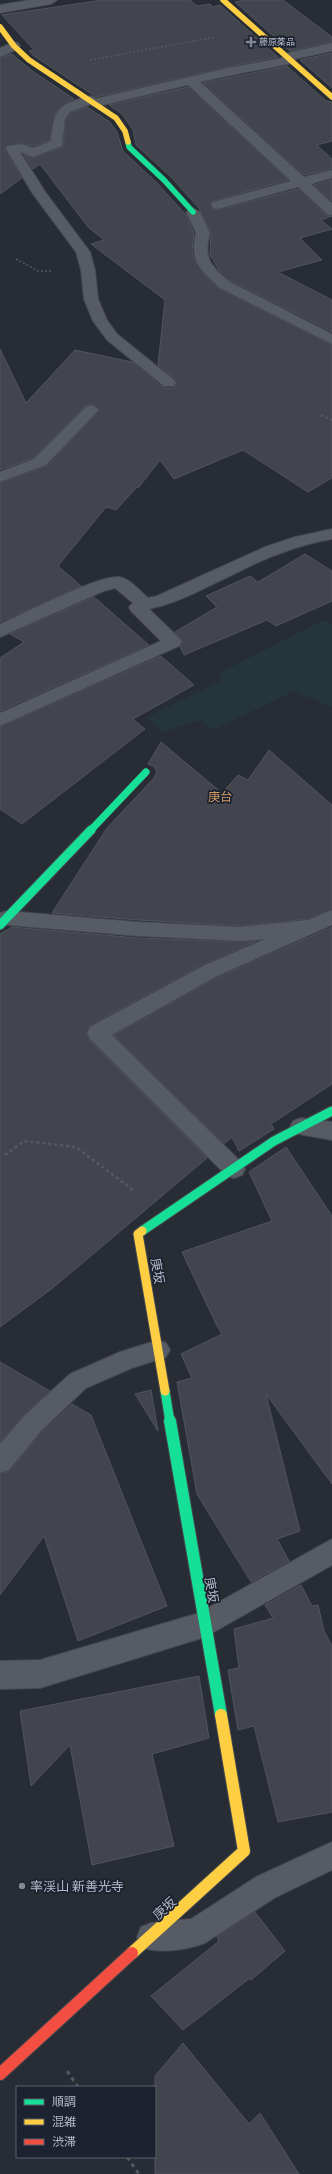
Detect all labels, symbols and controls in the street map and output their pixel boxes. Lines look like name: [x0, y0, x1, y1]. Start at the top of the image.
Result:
marker: 藤原薬品: [246, 37, 256, 47]
place label: 藤原薬品: [259, 37, 295, 47]
district label: 庚台: [208, 790, 232, 803]
street label: 庚坂: [149, 1257, 167, 1285]
street label: 庚坂: [203, 1576, 221, 1604]
place label: 率渓山 新善光寺: [30, 1879, 124, 1893]
marker: 率渓山 新善光寺: [17, 1881, 27, 1891]
street label: 庚坂: [150, 1894, 178, 1922]
legend: [16, 2086, 156, 2158]
text: 順調: [52, 2095, 76, 2108]
text: 混雑: [52, 2115, 76, 2128]
text: 渋滞: [52, 2135, 76, 2148]

